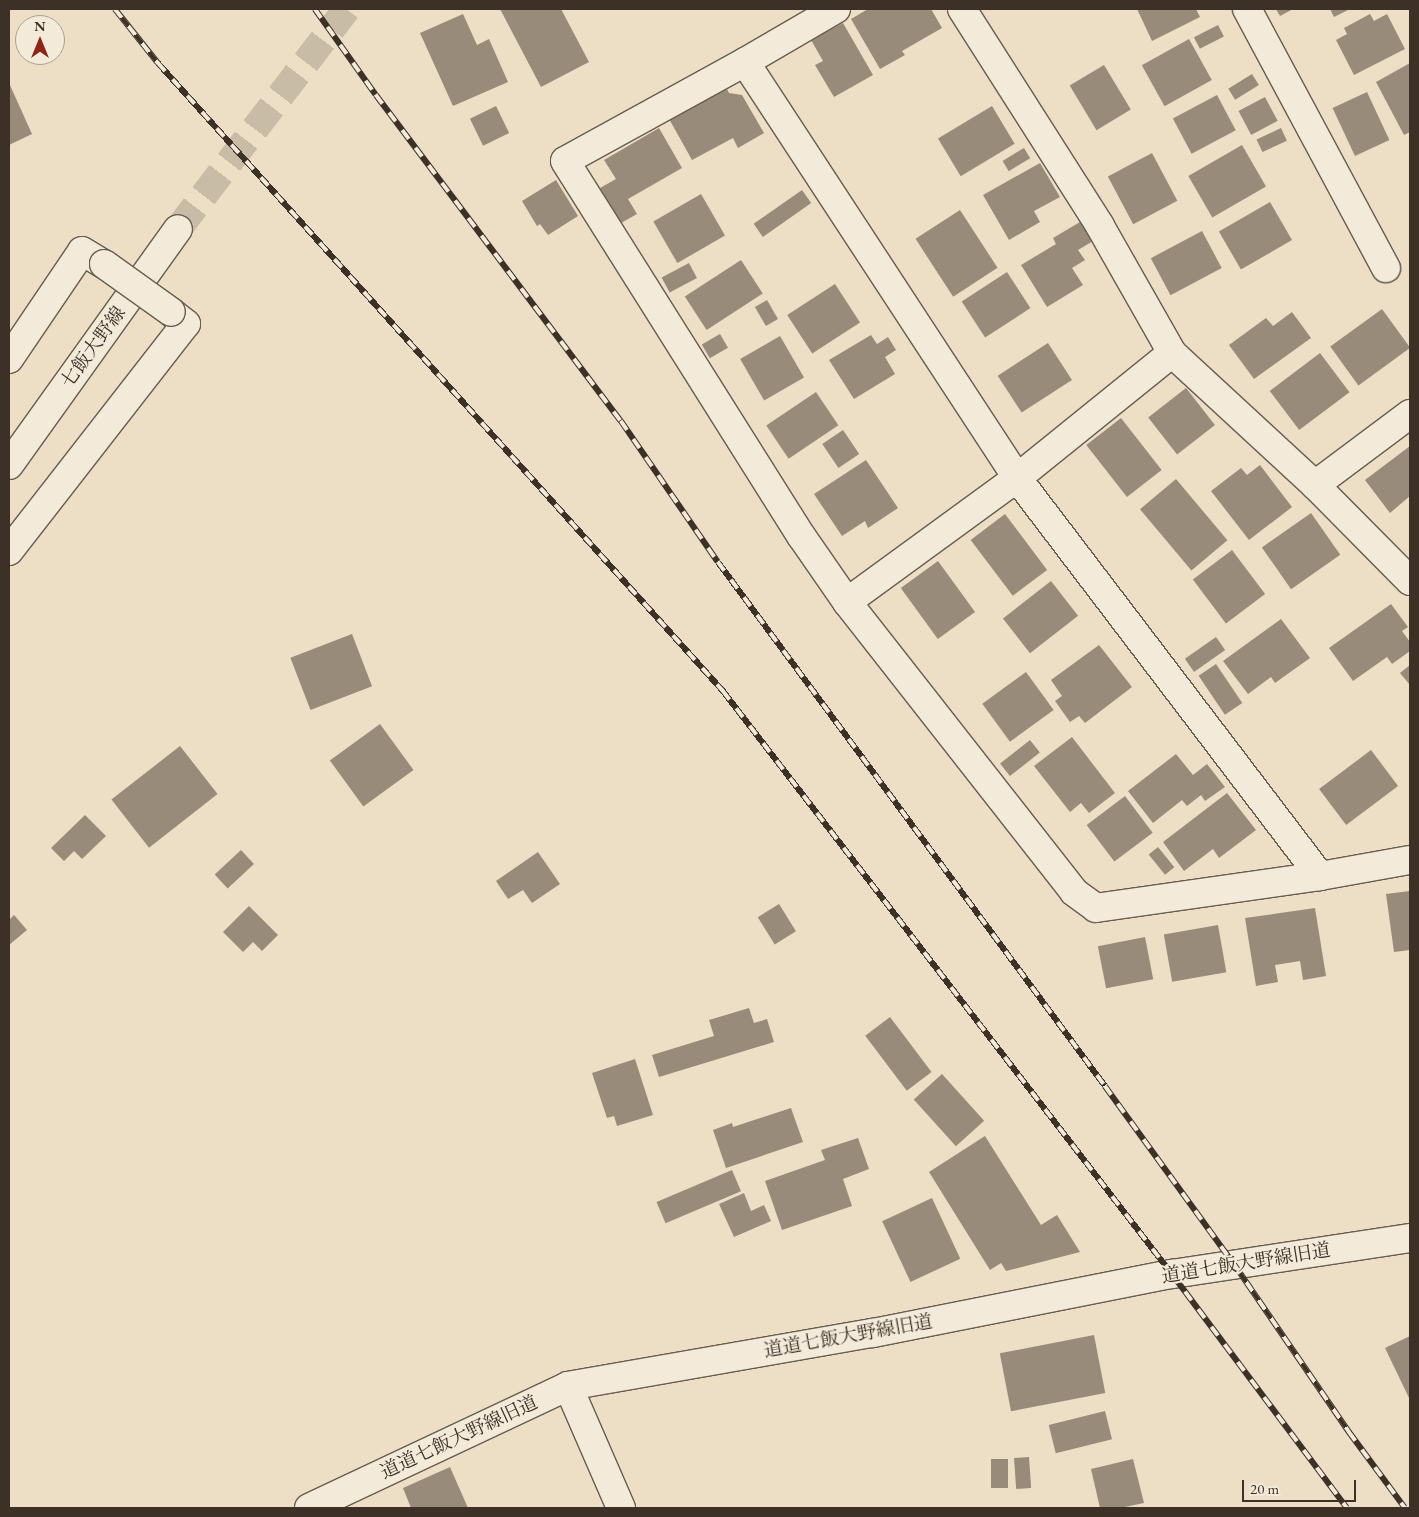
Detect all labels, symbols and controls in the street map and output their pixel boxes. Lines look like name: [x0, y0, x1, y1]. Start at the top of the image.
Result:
north arrow: [15, 15, 65, 65]
text: N: [34, 17, 46, 35]
street label: 七飯大野線: [56, 302, 130, 392]
street label: 道道七飯大野線旧道: [1160, 1238, 1332, 1288]
street label: 道道七飯大野線旧道: [762, 1310, 934, 1362]
street label: 道道七飯大野線旧道: [377, 1391, 541, 1483]
scale bar: [1244, 1470, 1358, 1502]
text: 20 m: [1250, 1479, 1279, 1498]

